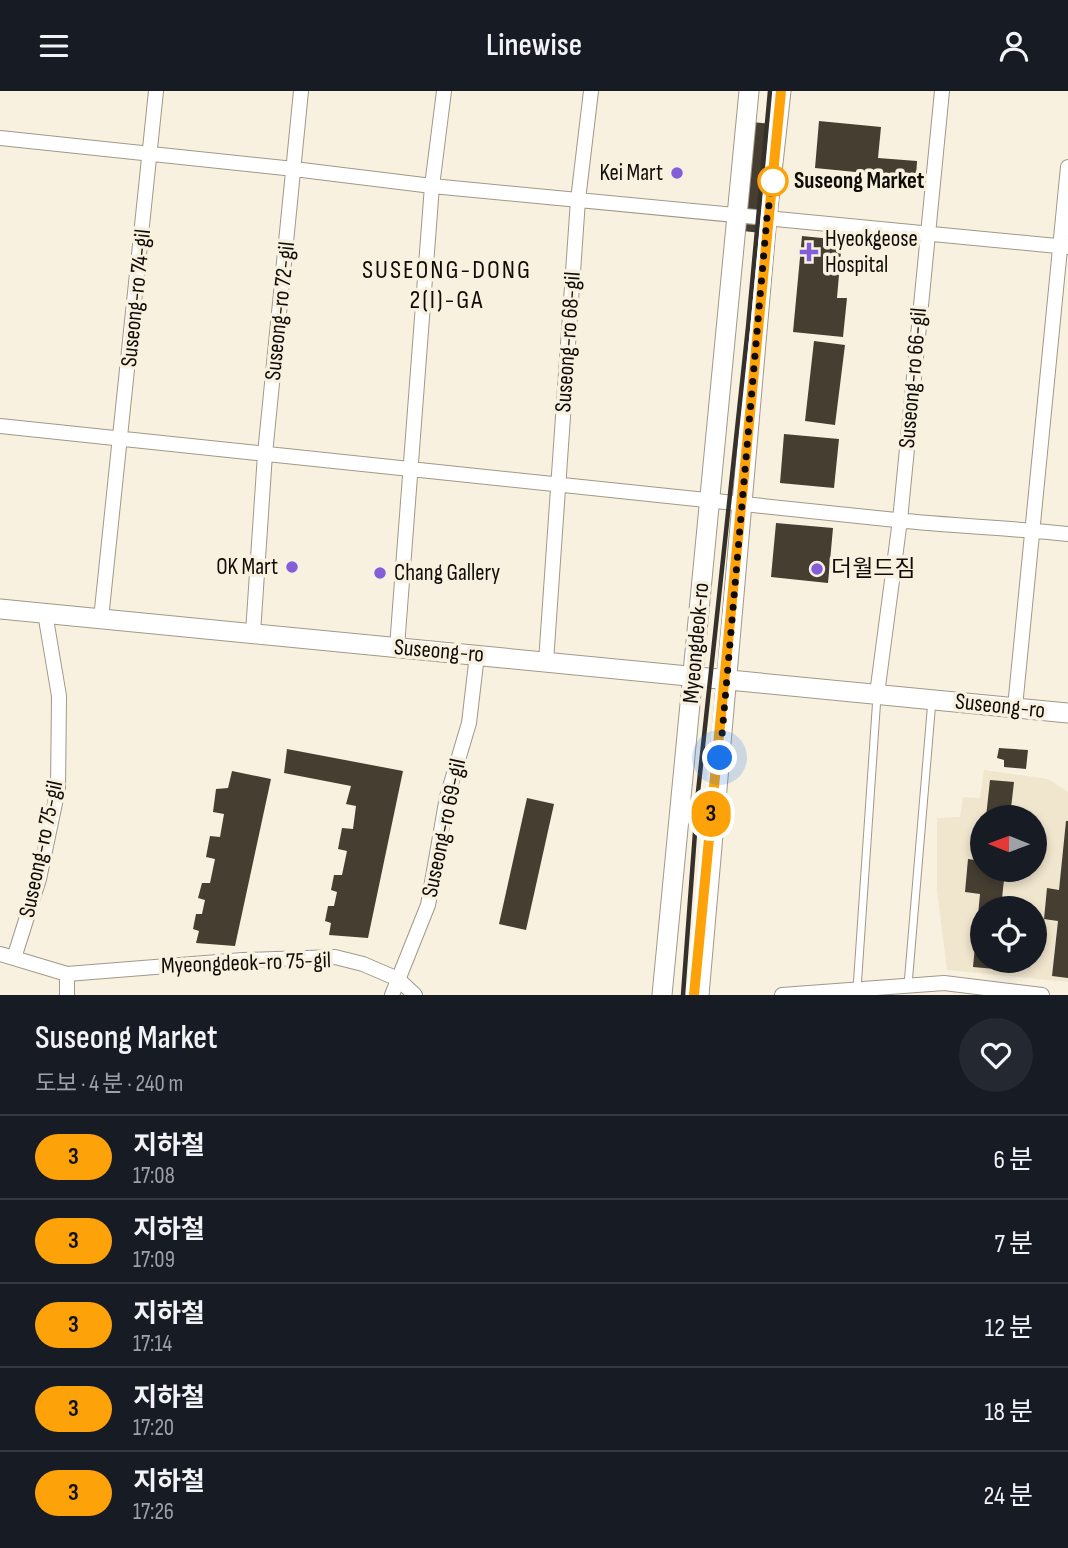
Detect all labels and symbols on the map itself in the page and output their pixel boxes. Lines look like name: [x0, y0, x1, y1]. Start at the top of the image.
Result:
place label: Kei Mart: [599, 159, 663, 187]
marker: Kei Mart: [669, 165, 685, 181]
marker: Suseong Market: [758, 166, 788, 196]
place label: Suseong Market: [794, 167, 925, 195]
place label: Hyeokgeose Hospital: [825, 225, 918, 279]
street label: Suseong-ro 74-gil: [115, 228, 157, 368]
street label: Suseong-ro 72-gil: [259, 240, 301, 382]
marker: Hyeokgeose Hospital: [799, 242, 819, 262]
district label: SUSEONG-DONG 2(I)-GA: [362, 255, 532, 316]
street label: Suseong-ro 68-gil: [549, 271, 587, 413]
street label: Suseong-ro 66-gil: [893, 307, 933, 449]
place label: OK Mart: [216, 553, 278, 581]
place label: 더월드짐: [831, 555, 916, 583]
marker: OK Mart: [284, 559, 300, 575]
place label: Chang Gallery: [394, 559, 500, 587]
marker: 더월드짐: [809, 561, 825, 577]
marker: Chang Gallery: [372, 565, 388, 581]
street label: Myeongdeok-ro: [677, 581, 715, 705]
street label: Suseong-ro: [393, 633, 485, 669]
street label: Suseong-ro: [954, 687, 1046, 725]
your location: [702, 740, 737, 775]
street label: Suseong-ro 69-gil: [416, 756, 472, 900]
street label: Suseong-ro 75-gil: [13, 778, 69, 920]
line badge: 3: [688, 791, 734, 837]
north arrow: [970, 805, 1046, 882]
street label: Myeongdeok-ro 75-gil: [160, 946, 332, 980]

